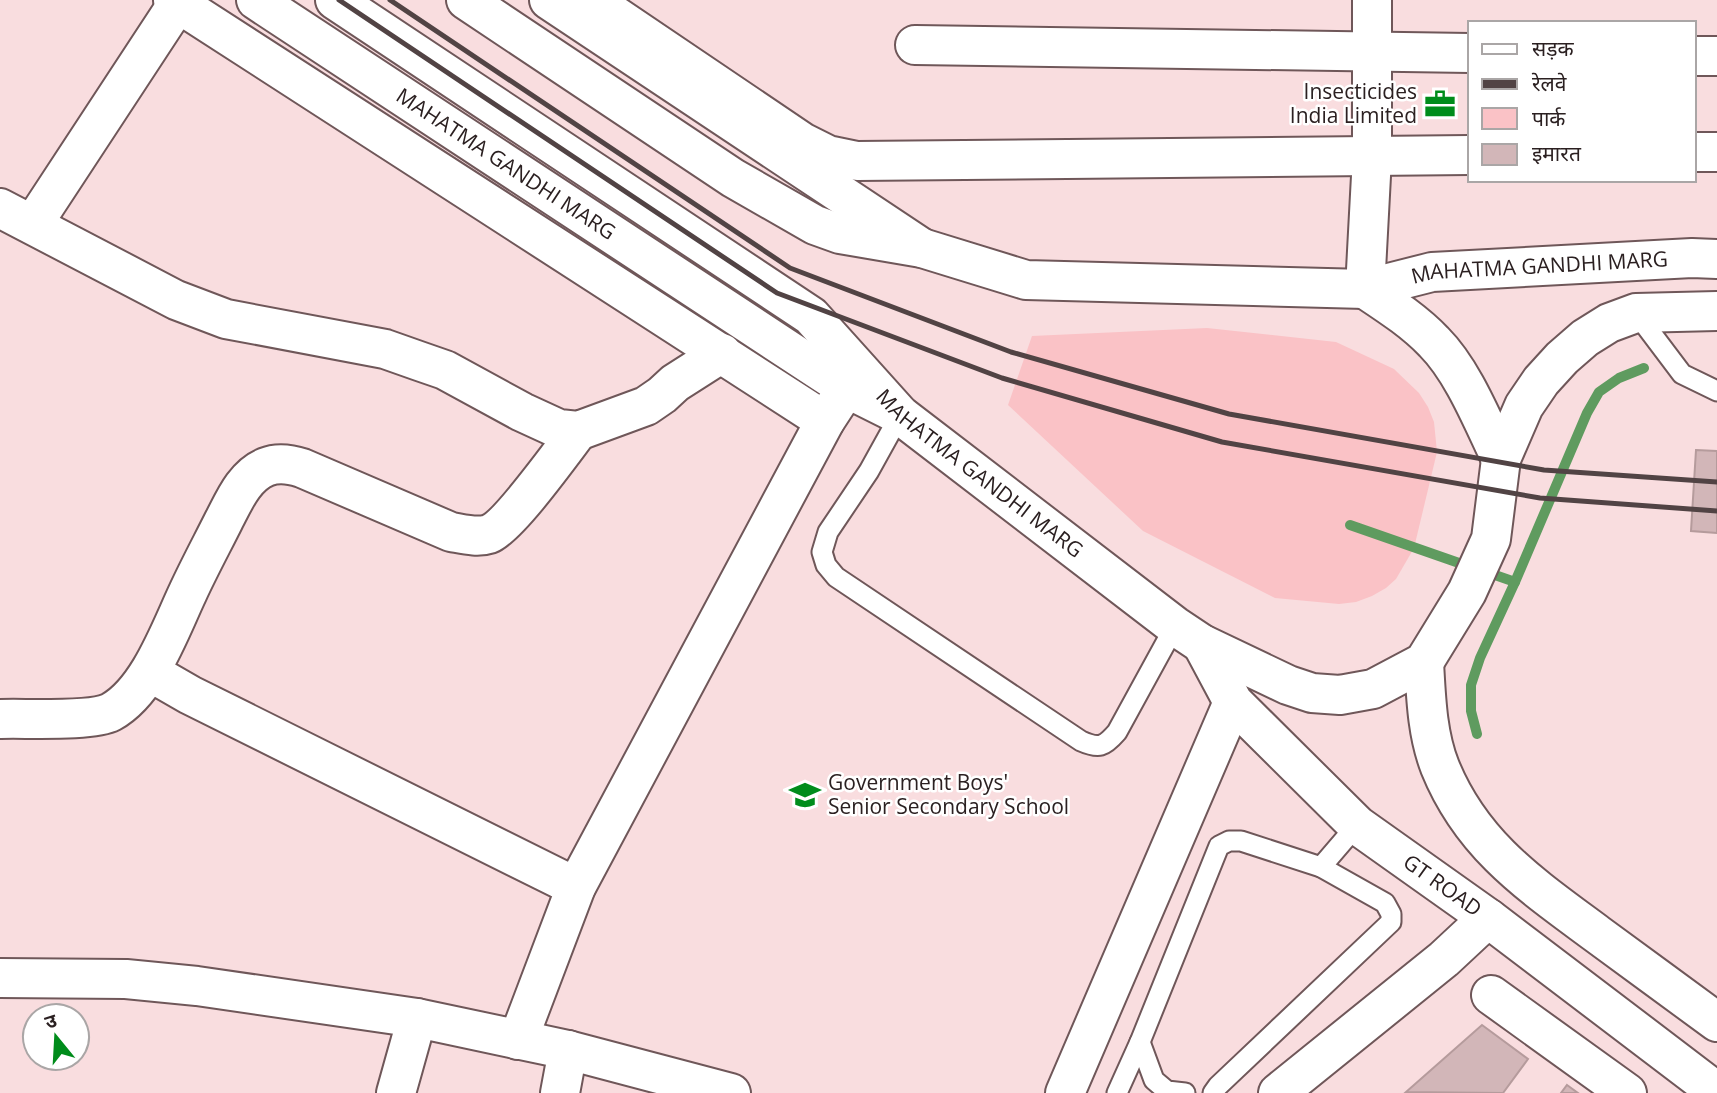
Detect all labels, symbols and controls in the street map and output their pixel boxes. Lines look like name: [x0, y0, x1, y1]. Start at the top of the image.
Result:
legend: [1468, 21, 1696, 182]
text: सड़क: [1532, 34, 1574, 62]
text: रेलवे: [1531, 69, 1567, 97]
place label: Insecticides India Limited: [1290, 77, 1417, 129]
street label: MAHATMA GANDHI MARG: [391, 81, 621, 246]
office icon: Insecticides India Limited: [1423, 87, 1457, 121]
text: पार्क: [1532, 104, 1566, 132]
text: इमारत: [1532, 139, 1582, 167]
street label: MAHATMA GANDHI MARG: [1408, 244, 1669, 290]
street label: MAHATMA GANDHI MARG: [870, 383, 1089, 564]
place label: Government Boys' Senior Secondary School: [828, 768, 1069, 820]
school or university icon: Government Boys' Senior Secondary School: [788, 778, 822, 812]
street label: GT ROAD: [1398, 847, 1488, 922]
north arrow: [21, 1002, 91, 1072]
text: उ: [41, 1006, 61, 1035]

